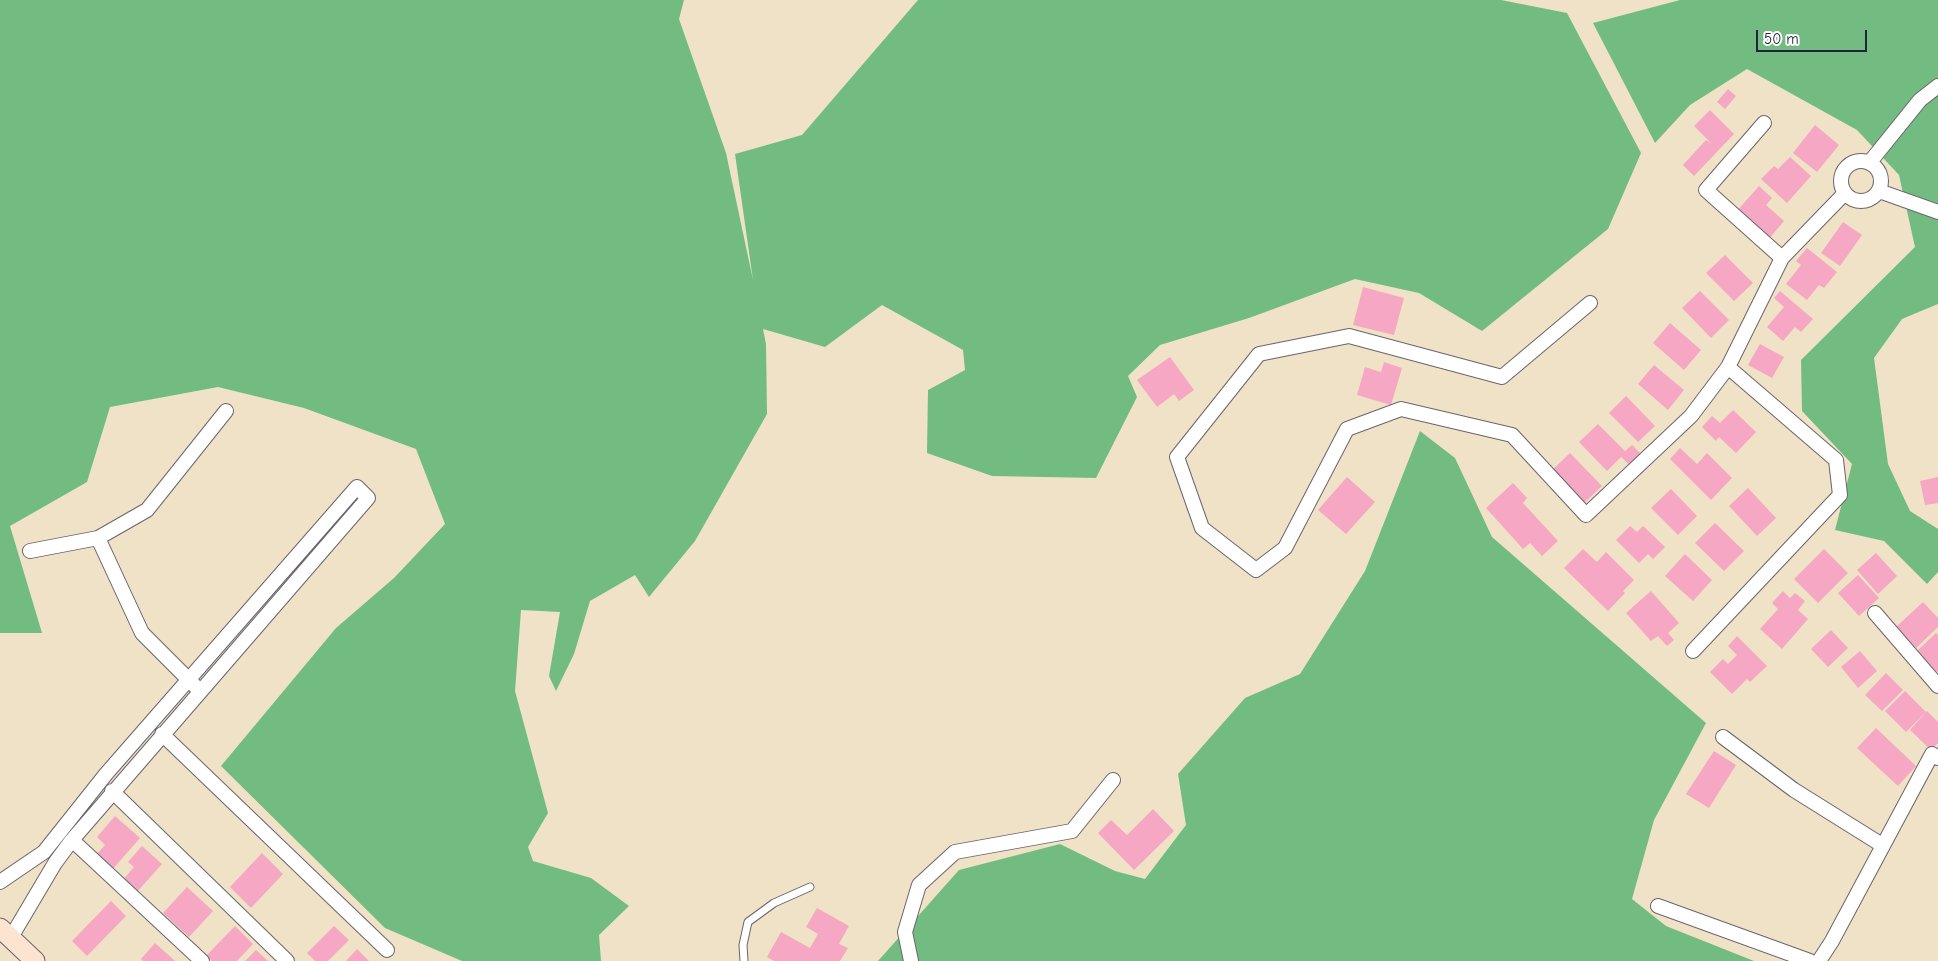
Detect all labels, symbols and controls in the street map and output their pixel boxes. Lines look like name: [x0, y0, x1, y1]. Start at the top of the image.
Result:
scale bar: [1758, 20, 1869, 52]
text: 50 m: [1764, 30, 1799, 48]

